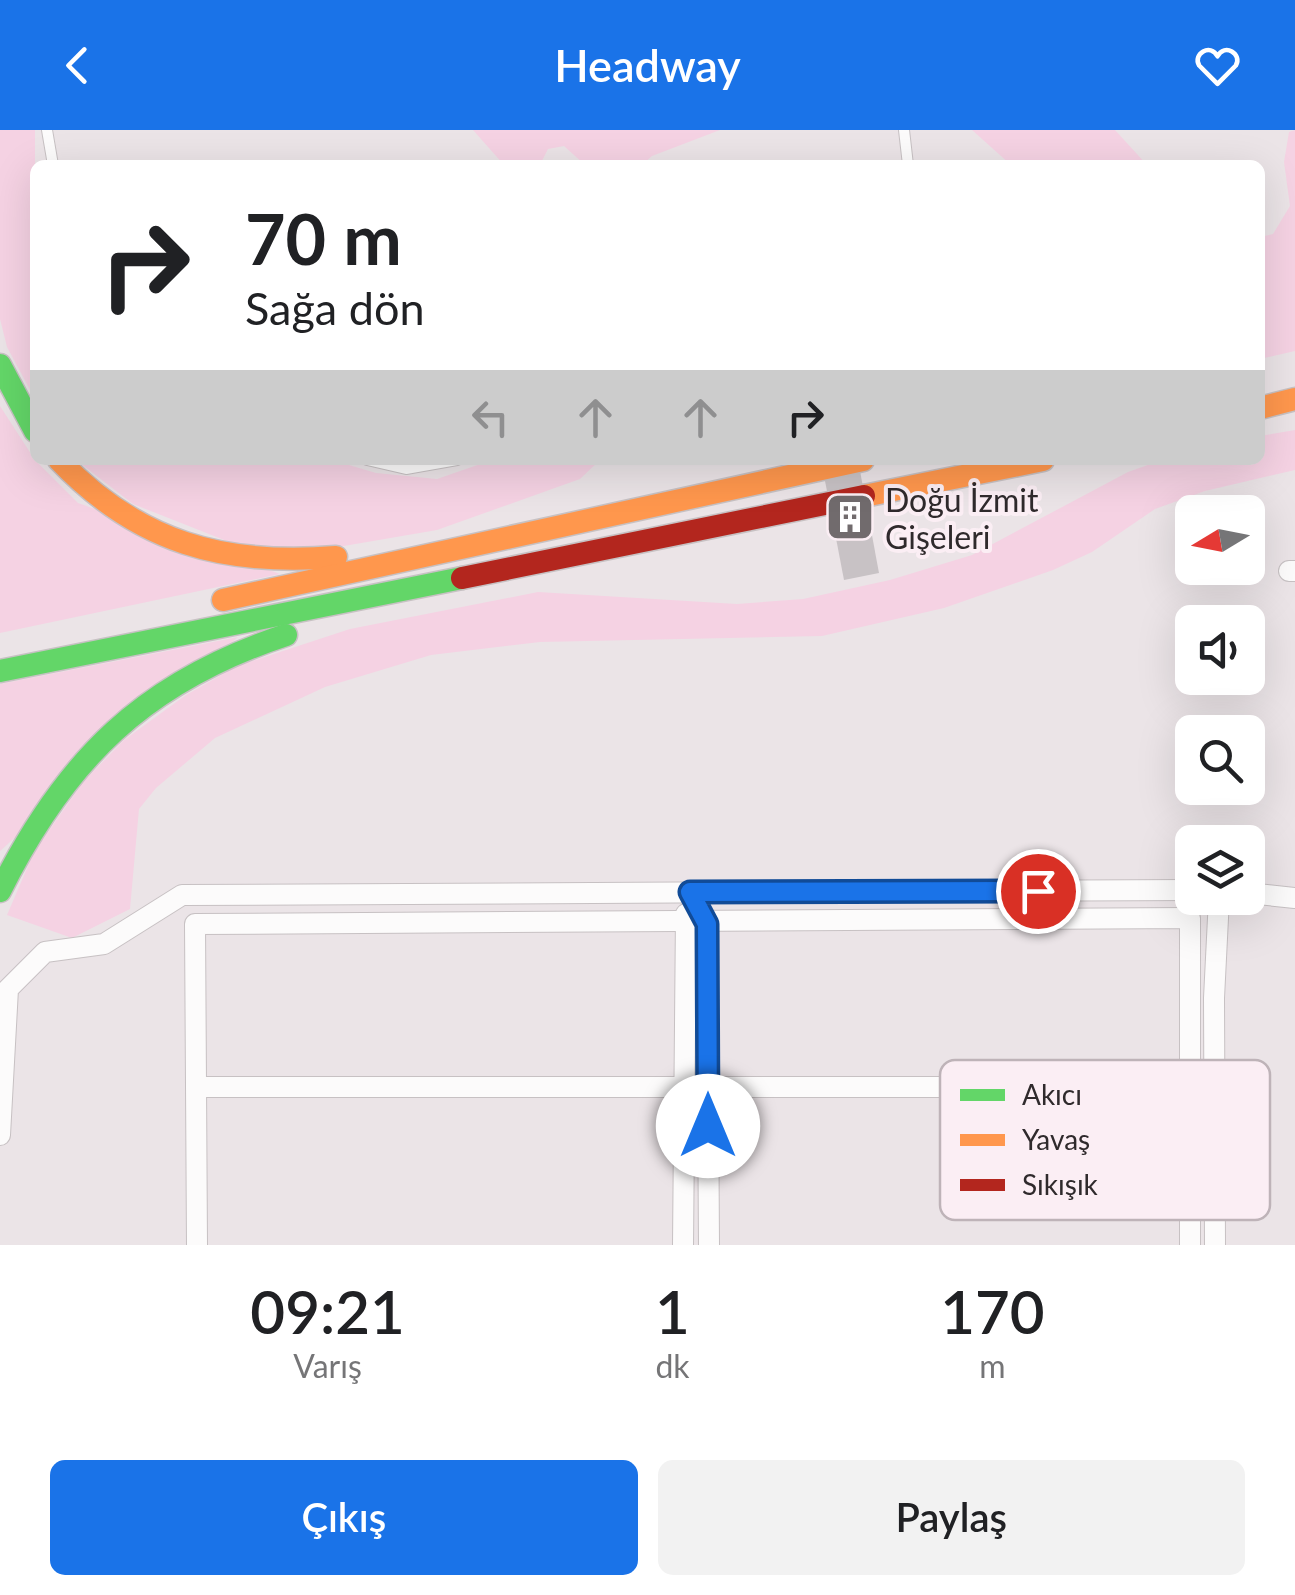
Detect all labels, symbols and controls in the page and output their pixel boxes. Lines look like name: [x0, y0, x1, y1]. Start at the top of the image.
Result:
icon: back: [50, 38, 105, 93]
text: Headway: [554, 38, 741, 92]
icon: heart: [1190, 38, 1245, 93]
text: 70 m: [245, 196, 402, 280]
icon: right: [80, 200, 210, 330]
text: Sağa dön: [245, 281, 425, 335]
icon: left: [463, 390, 518, 445]
icon: ahead: [568, 390, 623, 445]
icon: ahead: [673, 390, 728, 445]
icon: right: [778, 390, 833, 445]
place label: Doğu İzmit Gişeleri: [885, 480, 1039, 556]
building icon: Doğu İzmit Gişeleri: [824, 491, 876, 543]
north arrow: [1175, 495, 1265, 585]
map controls: [1175, 495, 1265, 915]
button: sound: [1175, 605, 1265, 695]
button: search: [1175, 715, 1265, 805]
button: layers: [1175, 825, 1265, 915]
pin: [996, 849, 1081, 934]
icon: arrive: [1011, 864, 1066, 919]
legend: [940, 1060, 1270, 1220]
position arrow: [656, 1074, 760, 1178]
text: Akıcı: [1022, 1077, 1082, 1111]
text: Yavaş: [1022, 1122, 1090, 1156]
text: Sıkışık: [1022, 1167, 1099, 1201]
text: 09:21: [250, 1275, 405, 1347]
text: 1: [655, 1275, 690, 1347]
text: 170: [940, 1275, 1045, 1347]
text: Varış: [293, 1346, 362, 1385]
text: dk: [655, 1346, 690, 1385]
text: m: [979, 1346, 1006, 1385]
button: Çıkış: [50, 1460, 638, 1575]
button: Paylaş: [658, 1460, 1245, 1575]

